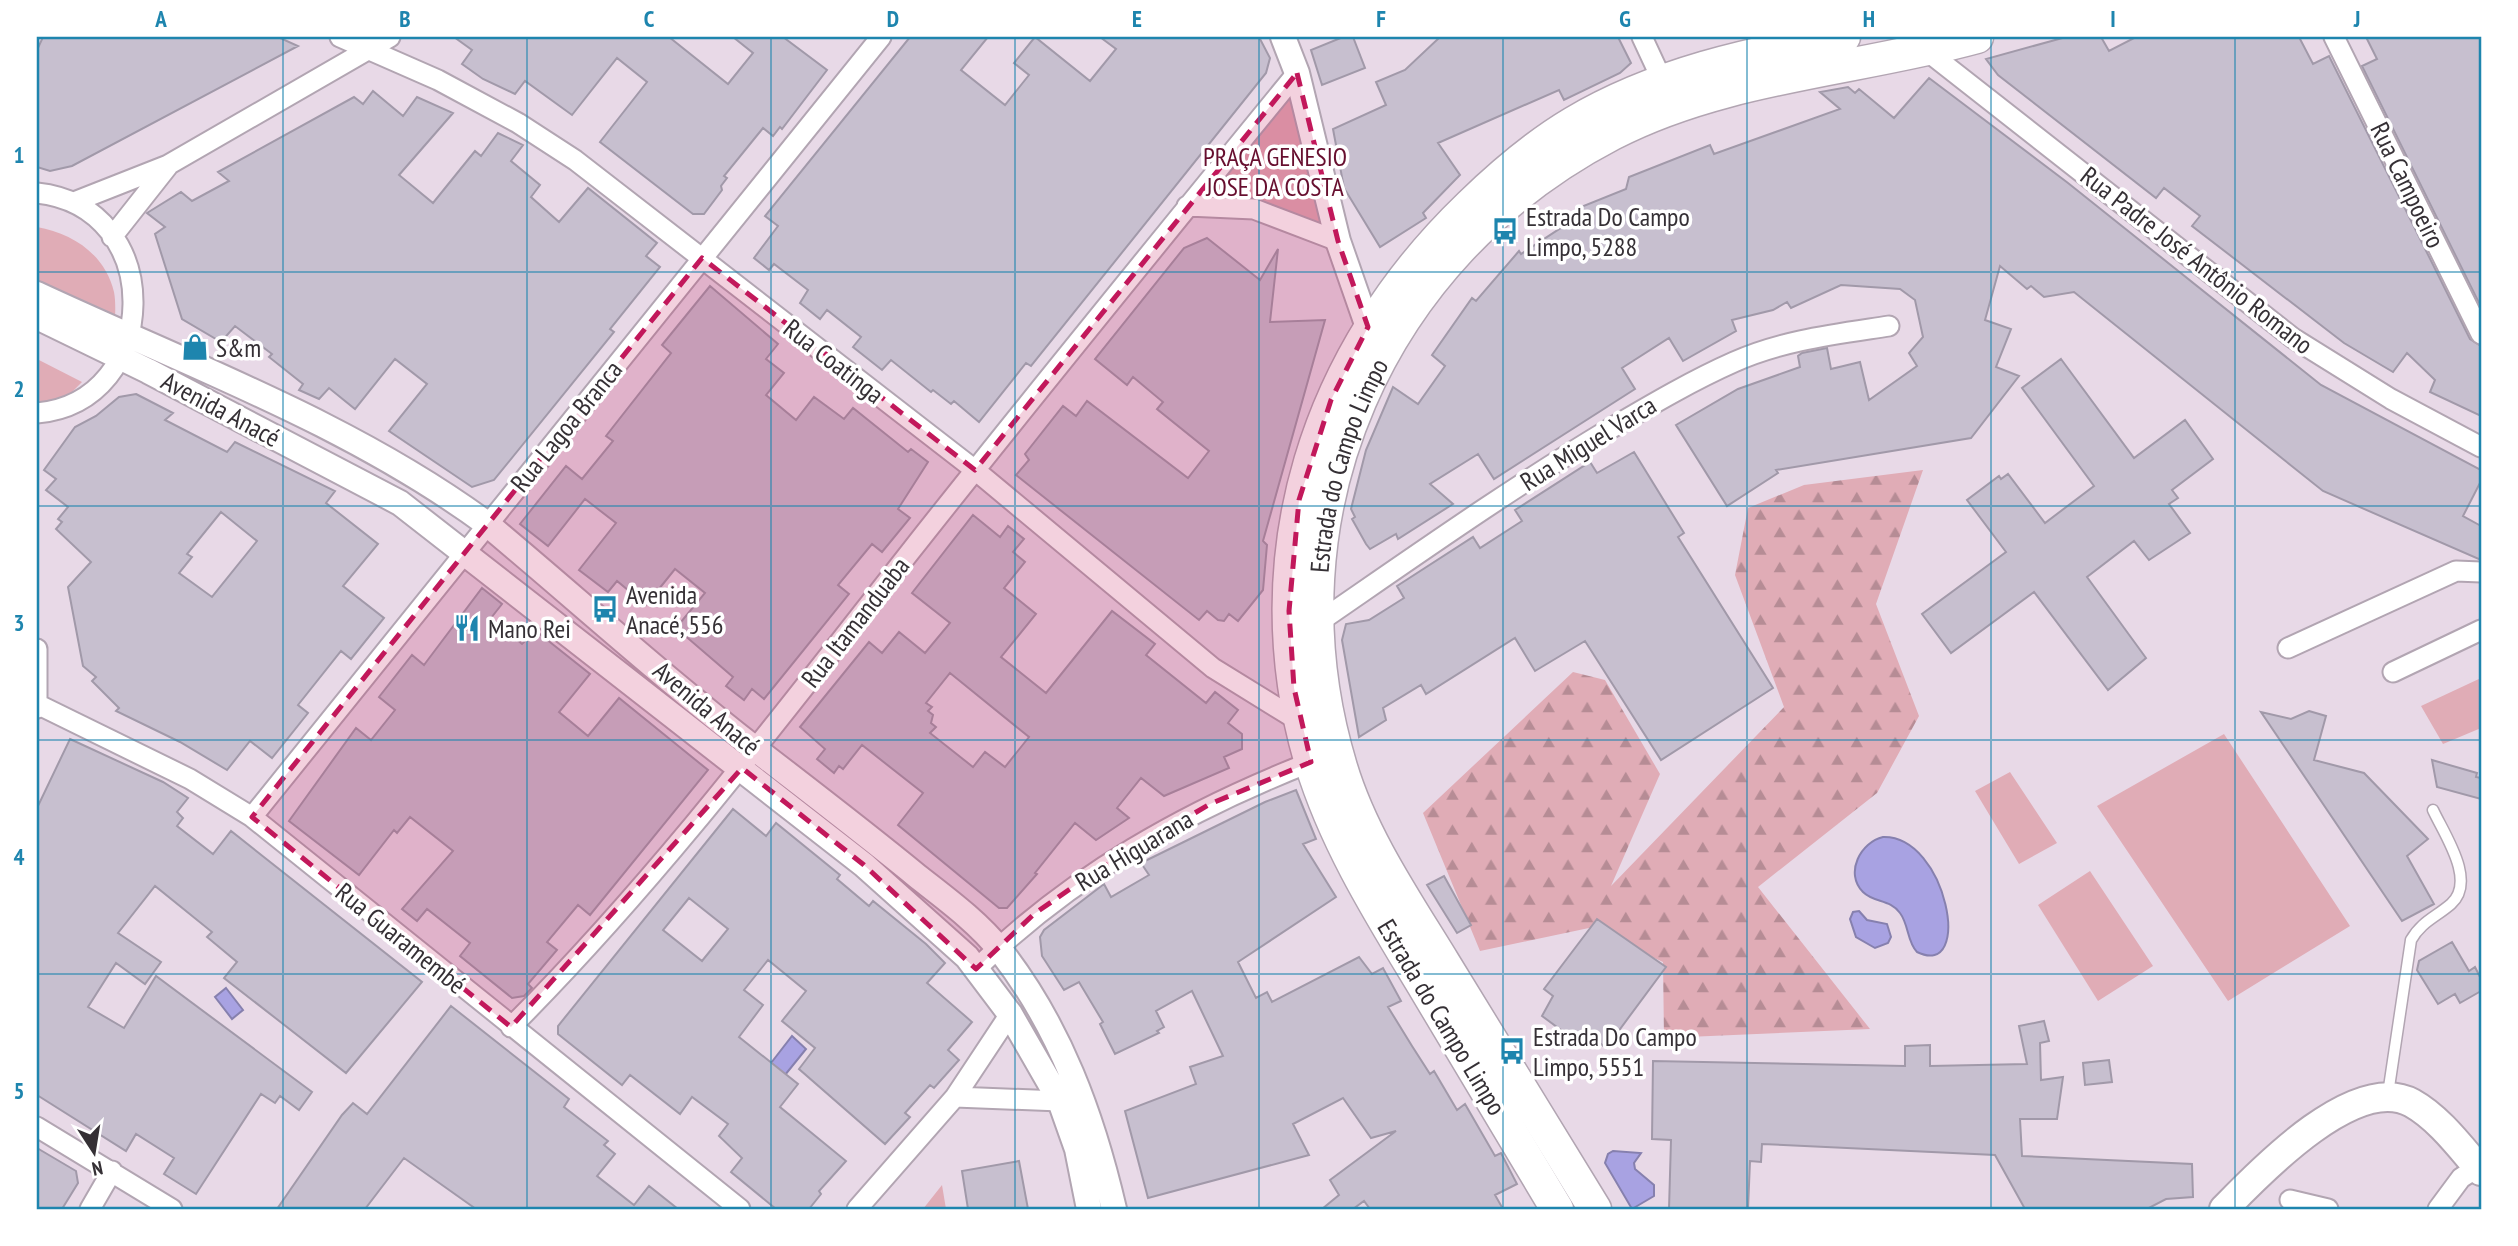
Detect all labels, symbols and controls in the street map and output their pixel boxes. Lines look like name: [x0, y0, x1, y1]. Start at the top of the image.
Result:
text: A: [154, 4, 167, 33]
text: B: [399, 4, 411, 33]
text: C: [644, 4, 655, 33]
text: D: [887, 4, 899, 33]
text: E: [1132, 4, 1142, 33]
text: F: [1376, 4, 1386, 33]
text: G: [1619, 4, 1631, 33]
text: H: [1863, 4, 1875, 33]
text: I: [2110, 4, 2116, 33]
text: J: [2353, 4, 2360, 33]
street label: Rua Campoeiro: [2363, 117, 2453, 253]
text: 1: [14, 140, 25, 169]
park label: PRAÇA GENESIO JOSE DA COSTA: [1203, 140, 1347, 203]
street label: Rua Padre José Antônio Romano: [2074, 159, 2320, 361]
place label: Estrada Do Campo Limpo, 5288: [1526, 200, 1690, 263]
bus stop icon: Estrada Do Campo Limpo, 5288: [1490, 216, 1520, 246]
street label: Rua Coatinga: [777, 312, 891, 410]
place label: S&m: [216, 331, 261, 364]
shop icon: S&m: [180, 332, 210, 362]
street label: Estrada do Campo Limpo: [1302, 352, 1395, 574]
street label: Rua Lagoa Branca: [503, 354, 629, 498]
street label: Avenida Anacé: [156, 364, 286, 454]
text: 2: [14, 374, 25, 403]
street label: Rua Miguel Varca: [1514, 388, 1662, 498]
street label: Rua Itamanduaba: [794, 550, 916, 694]
place label: Avenida Anacé, 556: [626, 578, 723, 641]
bus stop icon: Avenida Anacé, 556: [590, 594, 620, 624]
text: 3: [14, 608, 25, 637]
place label: Mano Rei: [488, 612, 571, 645]
restaurant icon: Mano Rei: [452, 613, 482, 643]
street label: Avenida Anacé: [647, 654, 767, 762]
street label: Rua Higuarana: [1069, 802, 1199, 898]
text: 4: [14, 842, 25, 871]
street label: Rua Guaramembé: [329, 875, 473, 1001]
street label: Estrada do Campo Limpo: [1371, 913, 1513, 1121]
place label: Estrada Do Campo Limpo, 5551: [1533, 1020, 1697, 1083]
bus stop icon: Estrada Do Campo Limpo, 5551: [1497, 1036, 1527, 1066]
text: 5: [14, 1076, 25, 1105]
north arrow: [60, 1116, 130, 1186]
text: N: [90, 1156, 105, 1181]

